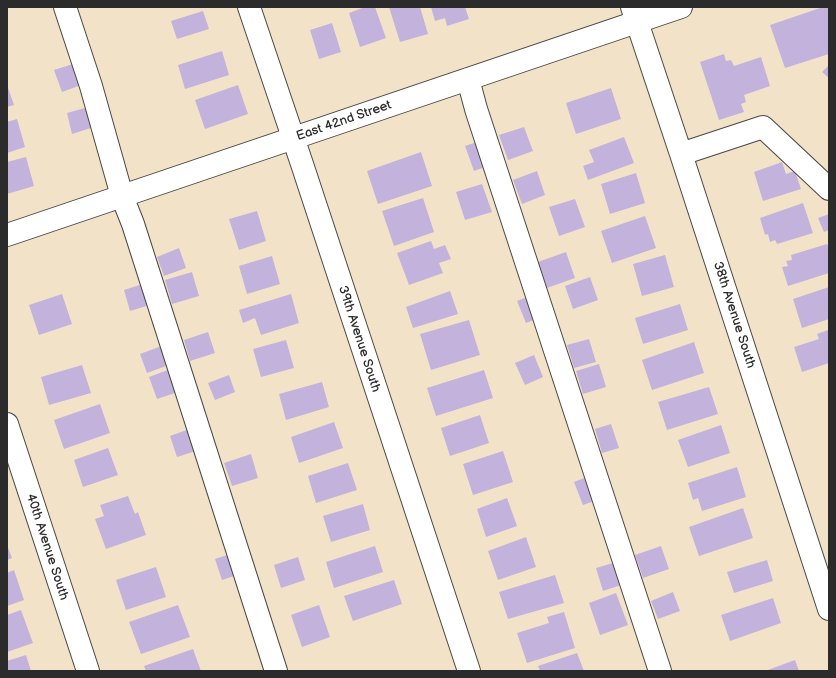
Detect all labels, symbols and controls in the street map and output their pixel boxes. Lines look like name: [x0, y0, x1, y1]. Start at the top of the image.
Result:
street label: East 42nd Street: [294, 97, 394, 145]
street label: 38th Avenue South: [709, 260, 759, 370]
street label: 39th Avenue South: [334, 284, 384, 394]
street label: 40th Avenue South: [22, 492, 72, 602]

